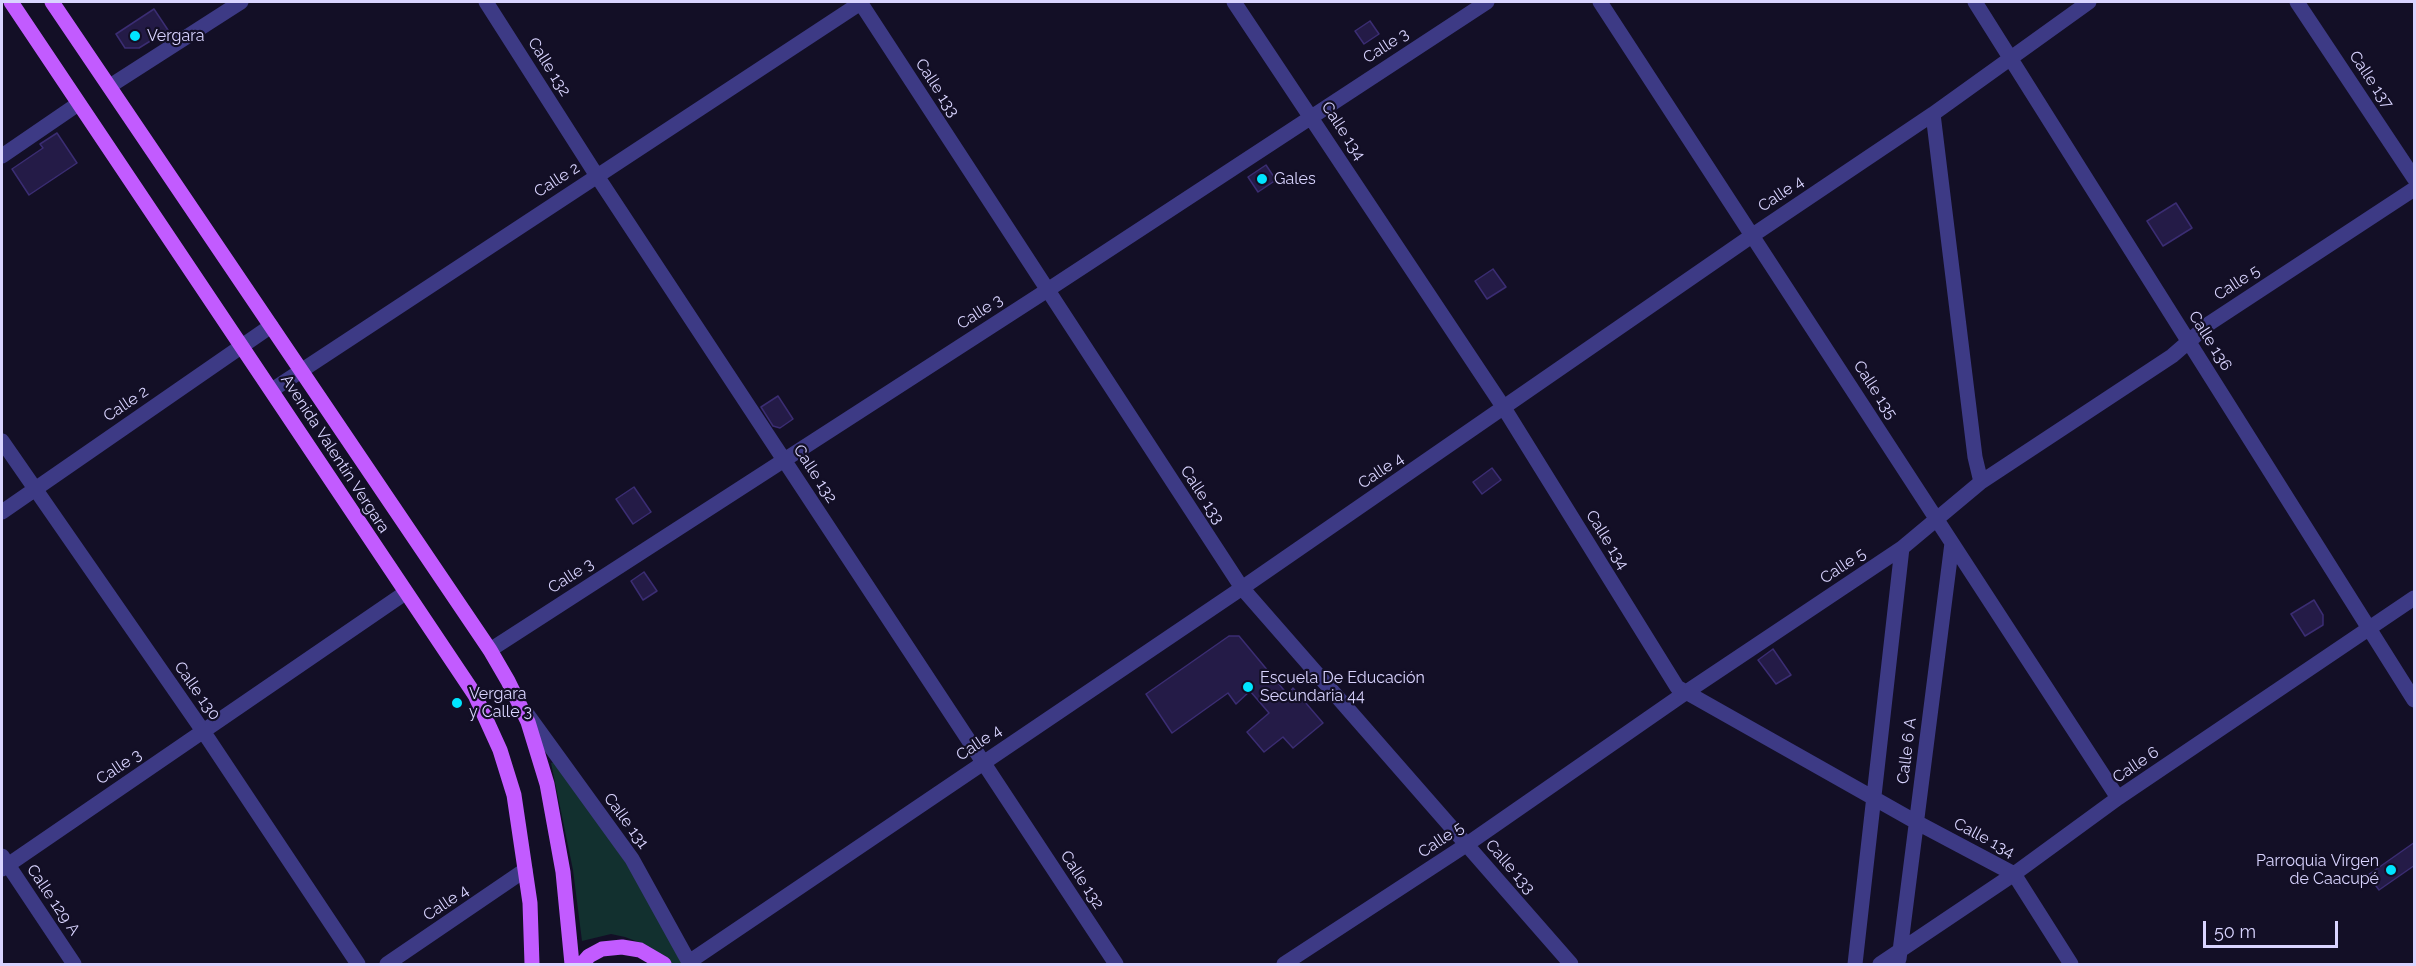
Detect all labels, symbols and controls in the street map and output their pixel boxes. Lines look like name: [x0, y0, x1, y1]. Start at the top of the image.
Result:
street label: Calle 3: [1360, 24, 1412, 68]
place label: Vergara: [147, 26, 204, 46]
marker: Vergara: [128, 29, 142, 43]
street label: Calle 132: [523, 34, 575, 100]
street label: Calle 137: [2345, 47, 2397, 113]
street label: Calle 133: [911, 55, 963, 121]
street label: Calle 134: [1317, 98, 1369, 164]
street label: Calle 2: [531, 158, 583, 202]
place label: Gales: [1274, 169, 1316, 189]
marker: Gales: [1255, 172, 1269, 186]
street label: Calle 4: [1755, 172, 1807, 216]
street label: Calle 5: [2211, 261, 2263, 305]
street label: Calle 3: [954, 290, 1006, 334]
street label: Calle 136: [2184, 308, 2236, 374]
street label: Calle 135: [1849, 357, 1901, 423]
street label: Avenida Valentín Vergara: [277, 371, 393, 537]
street label: Calle 2: [100, 382, 152, 426]
street label: Calle 132: [789, 441, 841, 507]
street label: Calle 4: [1355, 449, 1407, 493]
street label: Calle 133: [1176, 462, 1228, 528]
street label: Calle 134: [1581, 507, 1633, 573]
street label: Calle 5: [1817, 544, 1869, 588]
street label: Calle 3: [545, 554, 597, 598]
street label: Calle 130: [170, 658, 224, 724]
place label: Escuela De Educación Secundaria 44: [1260, 668, 1425, 706]
marker: Escuela De Educación Secundaria 44: [1241, 680, 1255, 694]
place label: Vergara y Calle 3: [469, 684, 532, 722]
marker: Vergara y Calle 3: [450, 696, 464, 710]
street label: Calle 6 A: [1893, 717, 1921, 785]
street label: Calle 4: [953, 721, 1005, 765]
street label: Calle 6: [2109, 743, 2163, 787]
street label: Calle 3: [93, 745, 145, 789]
street label: Calle 131: [599, 789, 653, 853]
street label: Calle 134: [1950, 814, 2018, 862]
street label: Calle 5: [1415, 818, 1467, 862]
street label: Calle 133: [1481, 836, 1539, 898]
street label: Calle 132: [1056, 847, 1108, 913]
place label: Parroquia Virgen de Caacupé: [2256, 851, 2379, 889]
street label: Calle 129 A: [22, 861, 84, 939]
marker: Parroquia Virgen de Caacupé: [2384, 863, 2398, 877]
street label: Calle 4: [420, 881, 472, 925]
scale bar: [2206, 909, 2341, 947]
text: 50 m: [2214, 921, 2256, 942]

